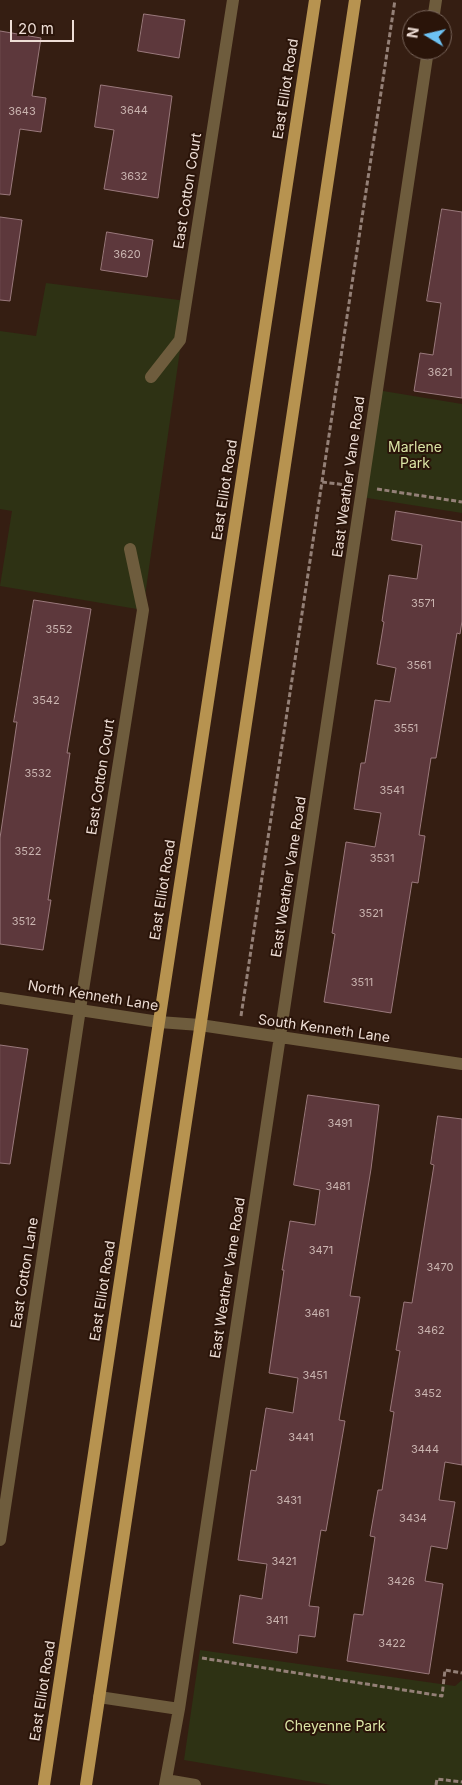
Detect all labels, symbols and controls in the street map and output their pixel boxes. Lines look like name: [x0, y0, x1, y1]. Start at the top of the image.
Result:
scale bar: [12, 10, 76, 42]
north arrow: [402, 10, 452, 60]
text: 20 m: [18, 19, 54, 38]
text: N: [403, 26, 422, 39]
street label: East Elliot Road: [270, 38, 302, 140]
house number: 3644: [120, 104, 148, 118]
house number: 3643: [8, 105, 36, 119]
street label: East Cotton Court: [171, 132, 205, 250]
house number: 3632: [120, 170, 148, 184]
house number: 3620: [113, 248, 141, 262]
house number: 3621: [428, 366, 452, 380]
street label: East Weather Vane Road: [329, 395, 369, 559]
street label: East Elliot Road: [209, 439, 241, 541]
park label: Marlene Park: [388, 440, 442, 472]
house number: 3571: [411, 597, 435, 611]
house number: 3552: [46, 623, 72, 637]
house number: 3561: [407, 659, 431, 673]
house number: 3542: [32, 694, 60, 708]
street label: East Cotton Court: [84, 718, 118, 836]
house number: 3551: [394, 722, 418, 736]
house number: 3532: [25, 767, 51, 781]
house number: 3541: [380, 784, 404, 798]
street label: East Weather Vane Road: [268, 795, 310, 959]
street label: East Elliot Road: [147, 839, 179, 941]
house number: 3522: [15, 845, 41, 859]
house number: 3531: [370, 852, 394, 866]
house number: 3521: [359, 907, 383, 921]
house number: 3512: [12, 915, 36, 929]
house number: 3511: [351, 976, 373, 990]
street label: North Kenneth Lane: [27, 977, 159, 1015]
street label: South Kenneth Lane: [257, 1011, 391, 1047]
house number: 3491: [327, 1117, 353, 1131]
house number: 3481: [325, 1180, 351, 1194]
street label: East Weather Vane Road: [207, 1196, 249, 1360]
street label: East Cotton Lane: [8, 1216, 42, 1330]
street label: East Elliot Road: [87, 1240, 119, 1342]
house number: 3471: [309, 1244, 333, 1258]
house number: 3470: [427, 1261, 453, 1275]
house number: 3461: [304, 1307, 330, 1321]
house number: 3462: [417, 1324, 445, 1338]
house number: 3451: [302, 1369, 328, 1383]
house number: 3452: [414, 1387, 442, 1401]
house number: 3441: [288, 1431, 314, 1445]
house number: 3444: [411, 1443, 439, 1457]
house number: 3431: [276, 1494, 302, 1508]
house number: 3434: [399, 1512, 427, 1526]
house number: 3421: [271, 1555, 297, 1569]
house number: 3426: [387, 1575, 415, 1589]
house number: 3411: [266, 1614, 288, 1628]
house number: 3422: [378, 1637, 406, 1651]
street label: East Elliot Road: [27, 1640, 59, 1742]
park label: Cheyenne Park: [285, 1719, 385, 1735]

